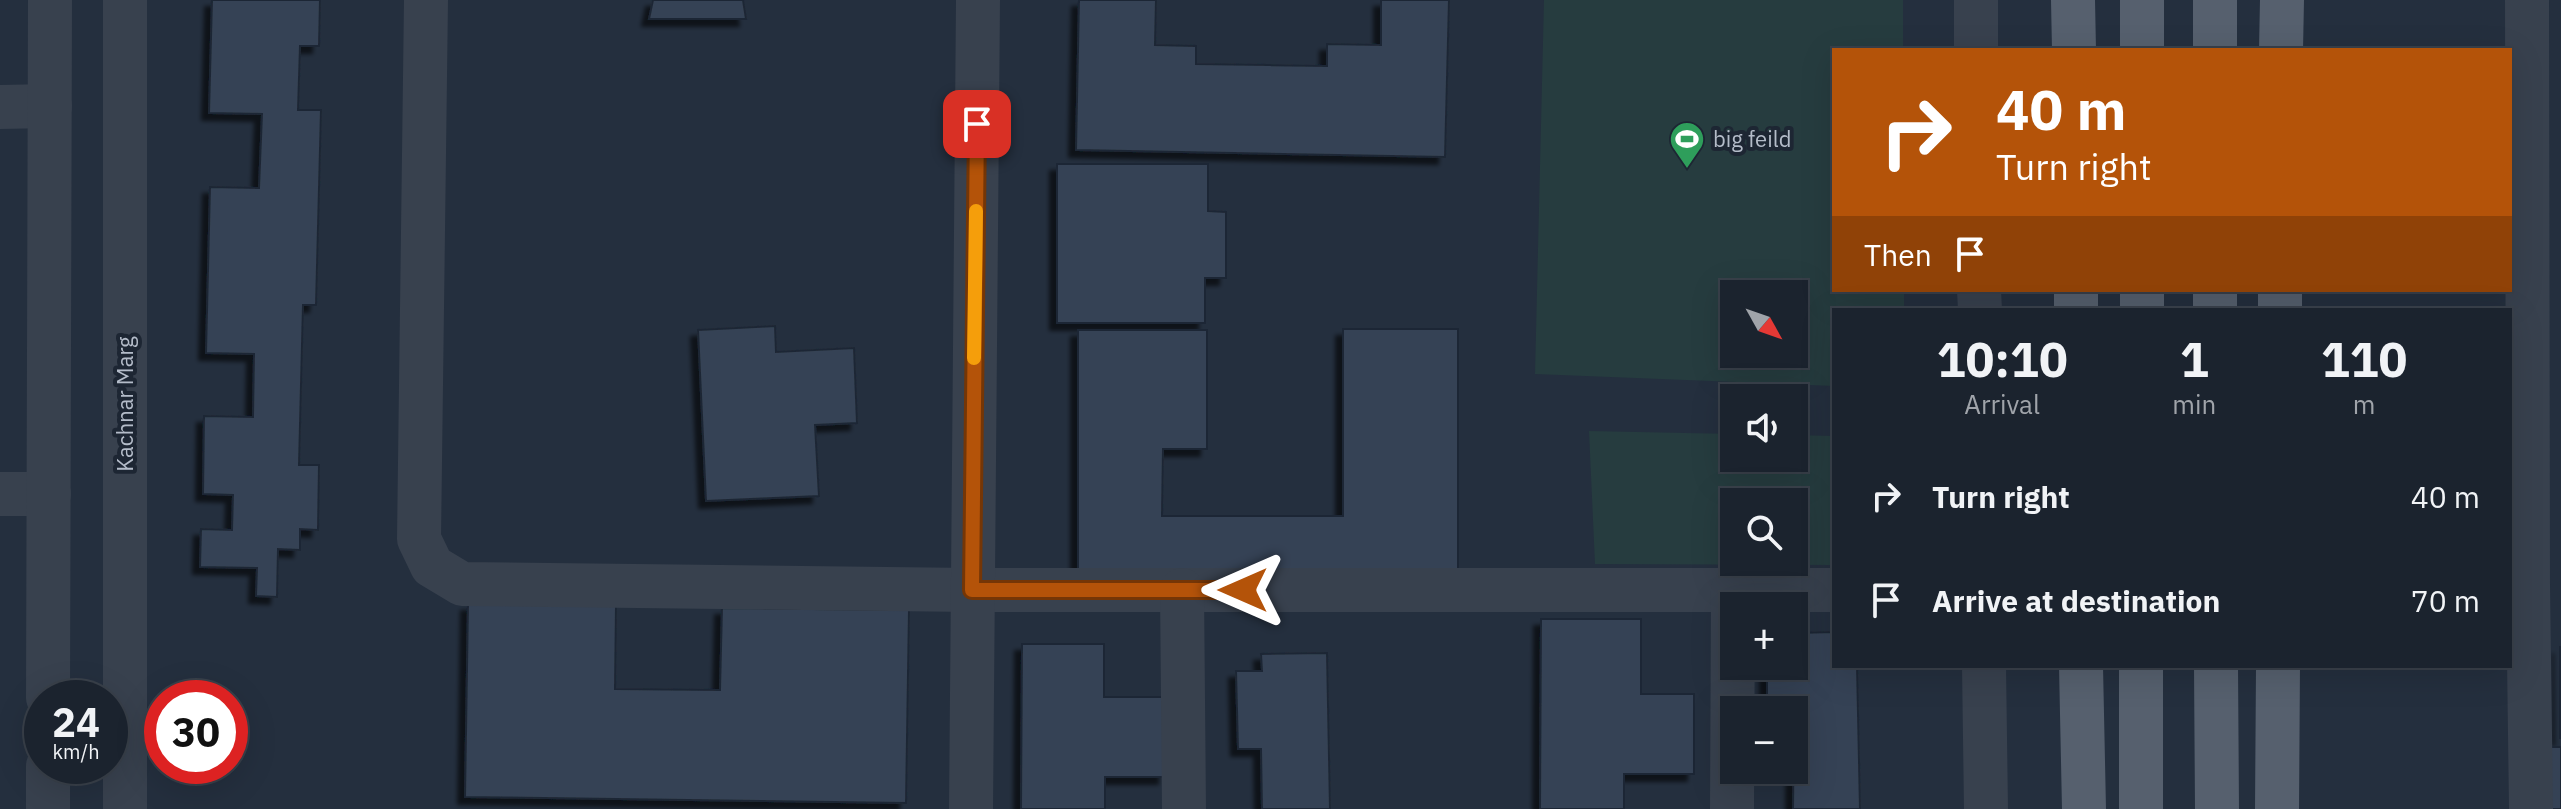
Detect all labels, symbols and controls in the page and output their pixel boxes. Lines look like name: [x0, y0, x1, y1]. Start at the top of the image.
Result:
text: 40 m: [1996, 73, 2126, 145]
icon: right: [1864, 80, 1968, 184]
pin: [943, 90, 1011, 158]
icon: arrive: [955, 102, 999, 146]
sports icon: big feild: [1668, 120, 1706, 170]
place label: big feild: [1713, 124, 1791, 153]
text: Turn right: [1996, 143, 2152, 190]
icon: arrive: [1948, 232, 1992, 276]
text: Then: [1864, 235, 1932, 274]
north arrow: [1720, 280, 1808, 368]
map controls: [1720, 280, 1808, 784]
text: 10:10: [1937, 328, 2068, 390]
text: 1: [2180, 328, 2209, 390]
text: 110: [2321, 328, 2407, 390]
street label: Kachnar Marg: [110, 336, 139, 472]
button: sound: [1720, 384, 1808, 472]
text: Arrival: [1964, 387, 2040, 421]
text: min: [2172, 387, 2216, 421]
text: m: [2353, 387, 2375, 421]
icon: right: [1864, 474, 1908, 518]
text: Turn right: [1932, 477, 2070, 516]
text: 40 m: [2411, 477, 2480, 516]
button: search: [1720, 488, 1808, 576]
position arrow: [1201, 548, 1285, 632]
icon: arrive: [1864, 578, 1908, 622]
text: Arrive at destination: [1932, 581, 2220, 620]
text: 70 m: [2411, 581, 2480, 620]
button: +: [1720, 592, 1808, 680]
speed limit sign: 30: [144, 680, 248, 784]
text: 24: [52, 696, 100, 748]
button: −: [1720, 696, 1808, 784]
text: km/h: [52, 738, 100, 765]

